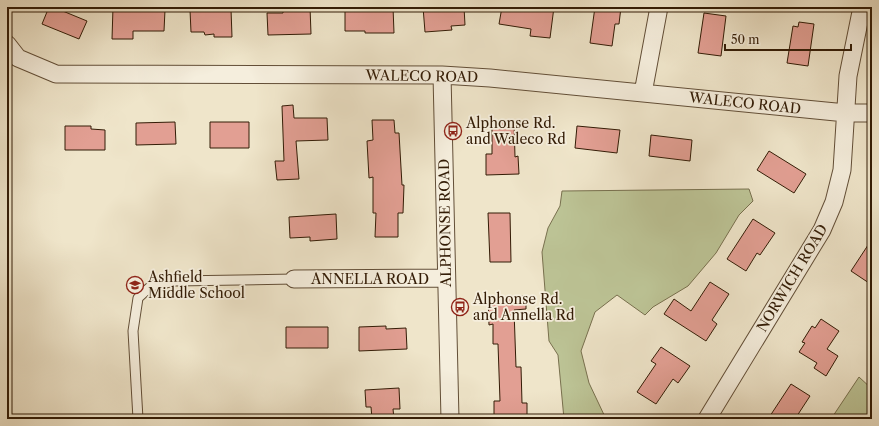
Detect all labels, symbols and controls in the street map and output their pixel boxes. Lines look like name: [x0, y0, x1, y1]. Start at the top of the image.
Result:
scale bar: [725, 26, 851, 52]
text: 50 m: [731, 32, 760, 47]
street label: WALECO ROAD: [365, 66, 478, 86]
street label: WALECO ROAD: [687, 88, 802, 118]
place label: Alphonse Rd. and Waleco Rd: [465, 114, 566, 148]
bus stop icon: Alphonse Rd. and Waleco Rd: [443, 121, 463, 141]
street label: ALPHONSE ROAD: [435, 159, 455, 288]
street label: NORWICH ROAD: [753, 221, 831, 335]
place label: Ashfield Middle School: [147, 268, 245, 302]
street label: ANNELLA ROAD: [310, 270, 429, 288]
school or university icon: Ashfield Middle School: [125, 275, 145, 295]
place label: Alphonse Rd. and Annella Rd: [472, 290, 575, 324]
bus stop icon: Alphonse Rd. and Annella Rd: [450, 297, 470, 317]

